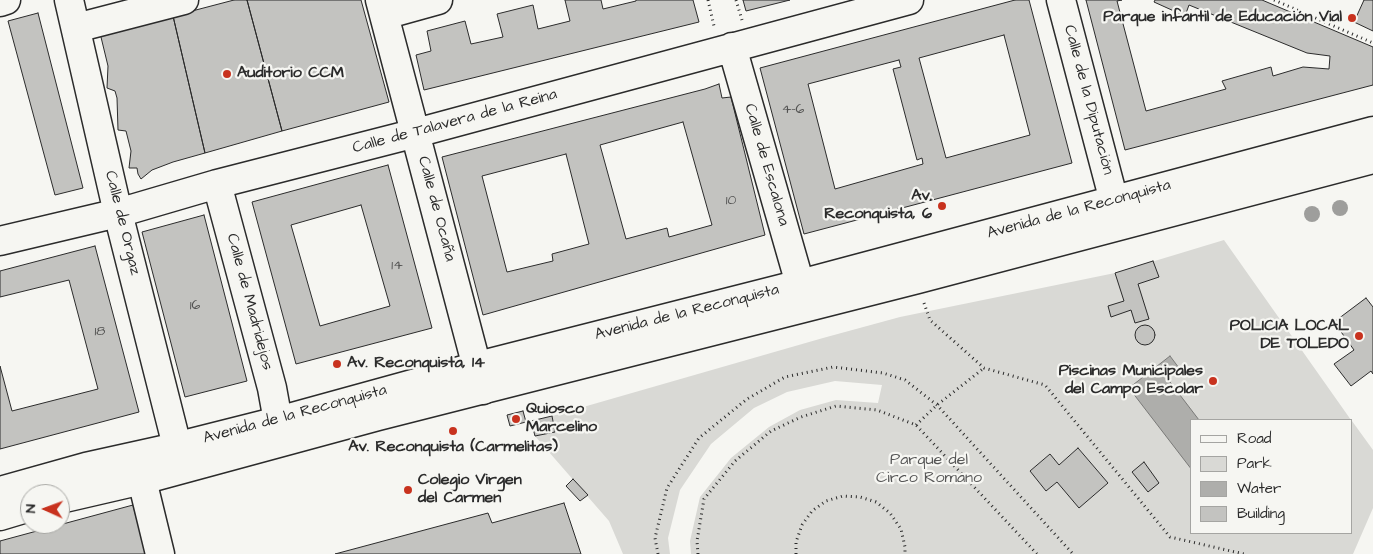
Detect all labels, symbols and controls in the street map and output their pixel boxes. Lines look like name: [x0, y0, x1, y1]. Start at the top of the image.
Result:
place label: Parque infantil de Educación Vial: [1103, 8, 1342, 28]
marker: Parque infantil de Educación Vial: [1346, 12, 1358, 24]
street label: Calle de la Diputación: [1059, 23, 1117, 177]
place label: Auditorio CCM: [237, 64, 344, 84]
marker: Auditorio CCM: [221, 68, 233, 80]
street label: Calle de Talavera de la Reina: [351, 85, 559, 159]
street label: Calle de Escalona: [739, 102, 793, 228]
house number: 4-6: [782, 102, 804, 118]
street label: Calle de Ocaña: [413, 154, 459, 264]
street label: Calle de Orgaz: [100, 169, 144, 277]
street label: Avenida de la Reconquista: [985, 176, 1173, 244]
place label: Av. Reconquista, 6: [824, 187, 932, 225]
house number: 10: [726, 193, 736, 209]
marker: Av. Reconquista, 6: [936, 200, 948, 212]
street label: Calle de Madridejos: [222, 232, 276, 372]
house number: 14: [391, 258, 403, 274]
street label: Avenida de la Reconquista: [593, 281, 781, 345]
house number: 16: [190, 298, 200, 314]
place label: POLICIA LOCAL DE TOLEDO: [1230, 317, 1349, 355]
house number: 18: [95, 324, 105, 340]
marker: POLICIA LOCAL DE TOLEDO: [1353, 330, 1365, 342]
place label: Av. Reconquista, 14: [347, 354, 485, 374]
marker: Av. Reconquista, 14: [331, 358, 343, 370]
place label: Piscinas Municipales del Campo Escolar: [1059, 362, 1203, 400]
marker: Piscinas Municipales del Campo Escolar: [1207, 375, 1219, 387]
street label: Avenida de la Reconquista: [201, 381, 389, 449]
place label: Quiosco Marcelino: [526, 400, 597, 438]
marker: Quiosco Marcelino: [510, 413, 522, 425]
legend: [1190, 419, 1353, 534]
marker: Av. Reconquista (Carmelitas): [447, 425, 459, 437]
text: Road: [1237, 428, 1271, 449]
place label: Av. Reconquista (Carmelitas): [348, 438, 558, 458]
park label: Parque del Circo Romano: [876, 451, 982, 489]
text: Park: [1237, 453, 1272, 474]
place label: Colegio Virgen del Carmen: [418, 471, 522, 509]
text: Water: [1237, 478, 1281, 499]
north arrow: [20, 484, 70, 534]
marker: Colegio Virgen del Carmen: [402, 484, 414, 496]
text: Building: [1237, 503, 1285, 524]
text: N: [21, 504, 41, 513]

